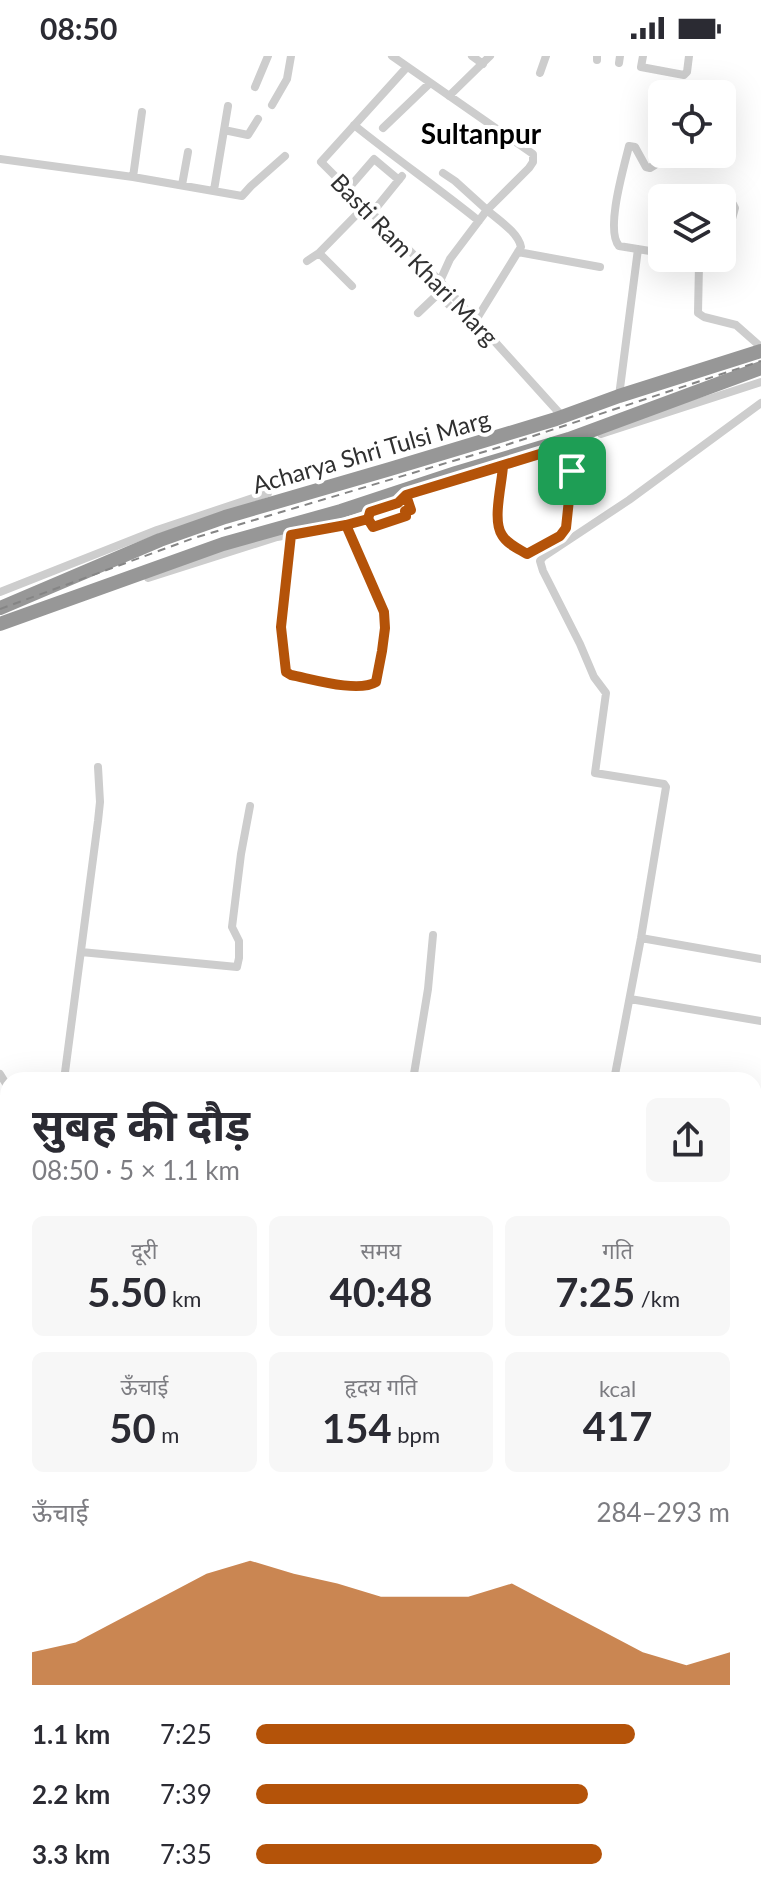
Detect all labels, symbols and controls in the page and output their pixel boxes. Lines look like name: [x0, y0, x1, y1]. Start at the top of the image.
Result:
text: 08:50: [40, 10, 117, 46]
map controls: [648, 80, 736, 272]
button: locate: [648, 80, 736, 168]
district label: Sultanpur: [421, 116, 542, 150]
street label: Basti Ram Khari Marg: [325, 167, 505, 351]
button: layers: [648, 184, 736, 272]
street label: Acharya Shri Tulsi Marg: [249, 403, 493, 499]
pin: [538, 437, 606, 505]
icon: arrive: [550, 449, 594, 493]
text: सुबह की दौड़: [32, 1098, 250, 1150]
button: share: [646, 1098, 730, 1182]
text: 08:50 · 5 × 1.1 km: [32, 1154, 240, 1186]
text: दूरी: [131, 1237, 158, 1264]
text: समय: [361, 1237, 401, 1264]
text: गति: [602, 1237, 633, 1264]
text: 5.50: [87, 1268, 166, 1316]
text: 40:48: [329, 1268, 433, 1316]
text: 7:25: [555, 1268, 635, 1316]
text: km: [166, 1285, 201, 1312]
text: /km: [635, 1285, 680, 1312]
text: ऊँचाई: [120, 1373, 168, 1400]
text: हृदय गति: [345, 1373, 417, 1400]
text: kcal: [599, 1375, 636, 1402]
text: 417: [583, 1402, 652, 1450]
text: 50: [109, 1404, 156, 1452]
text: 154: [322, 1404, 392, 1452]
text: m: [156, 1421, 179, 1448]
text: bpm: [392, 1421, 440, 1448]
text: ऊँचाई: [32, 1496, 88, 1528]
text: 284–293 m: [596, 1496, 730, 1528]
text: 1.1 km: [32, 1718, 110, 1750]
text: 7:25: [160, 1718, 212, 1750]
text: 2.2 km: [32, 1778, 110, 1810]
text: 7:39: [160, 1778, 212, 1810]
text: 3.3 km: [32, 1838, 110, 1870]
text: 7:35: [160, 1838, 212, 1870]

